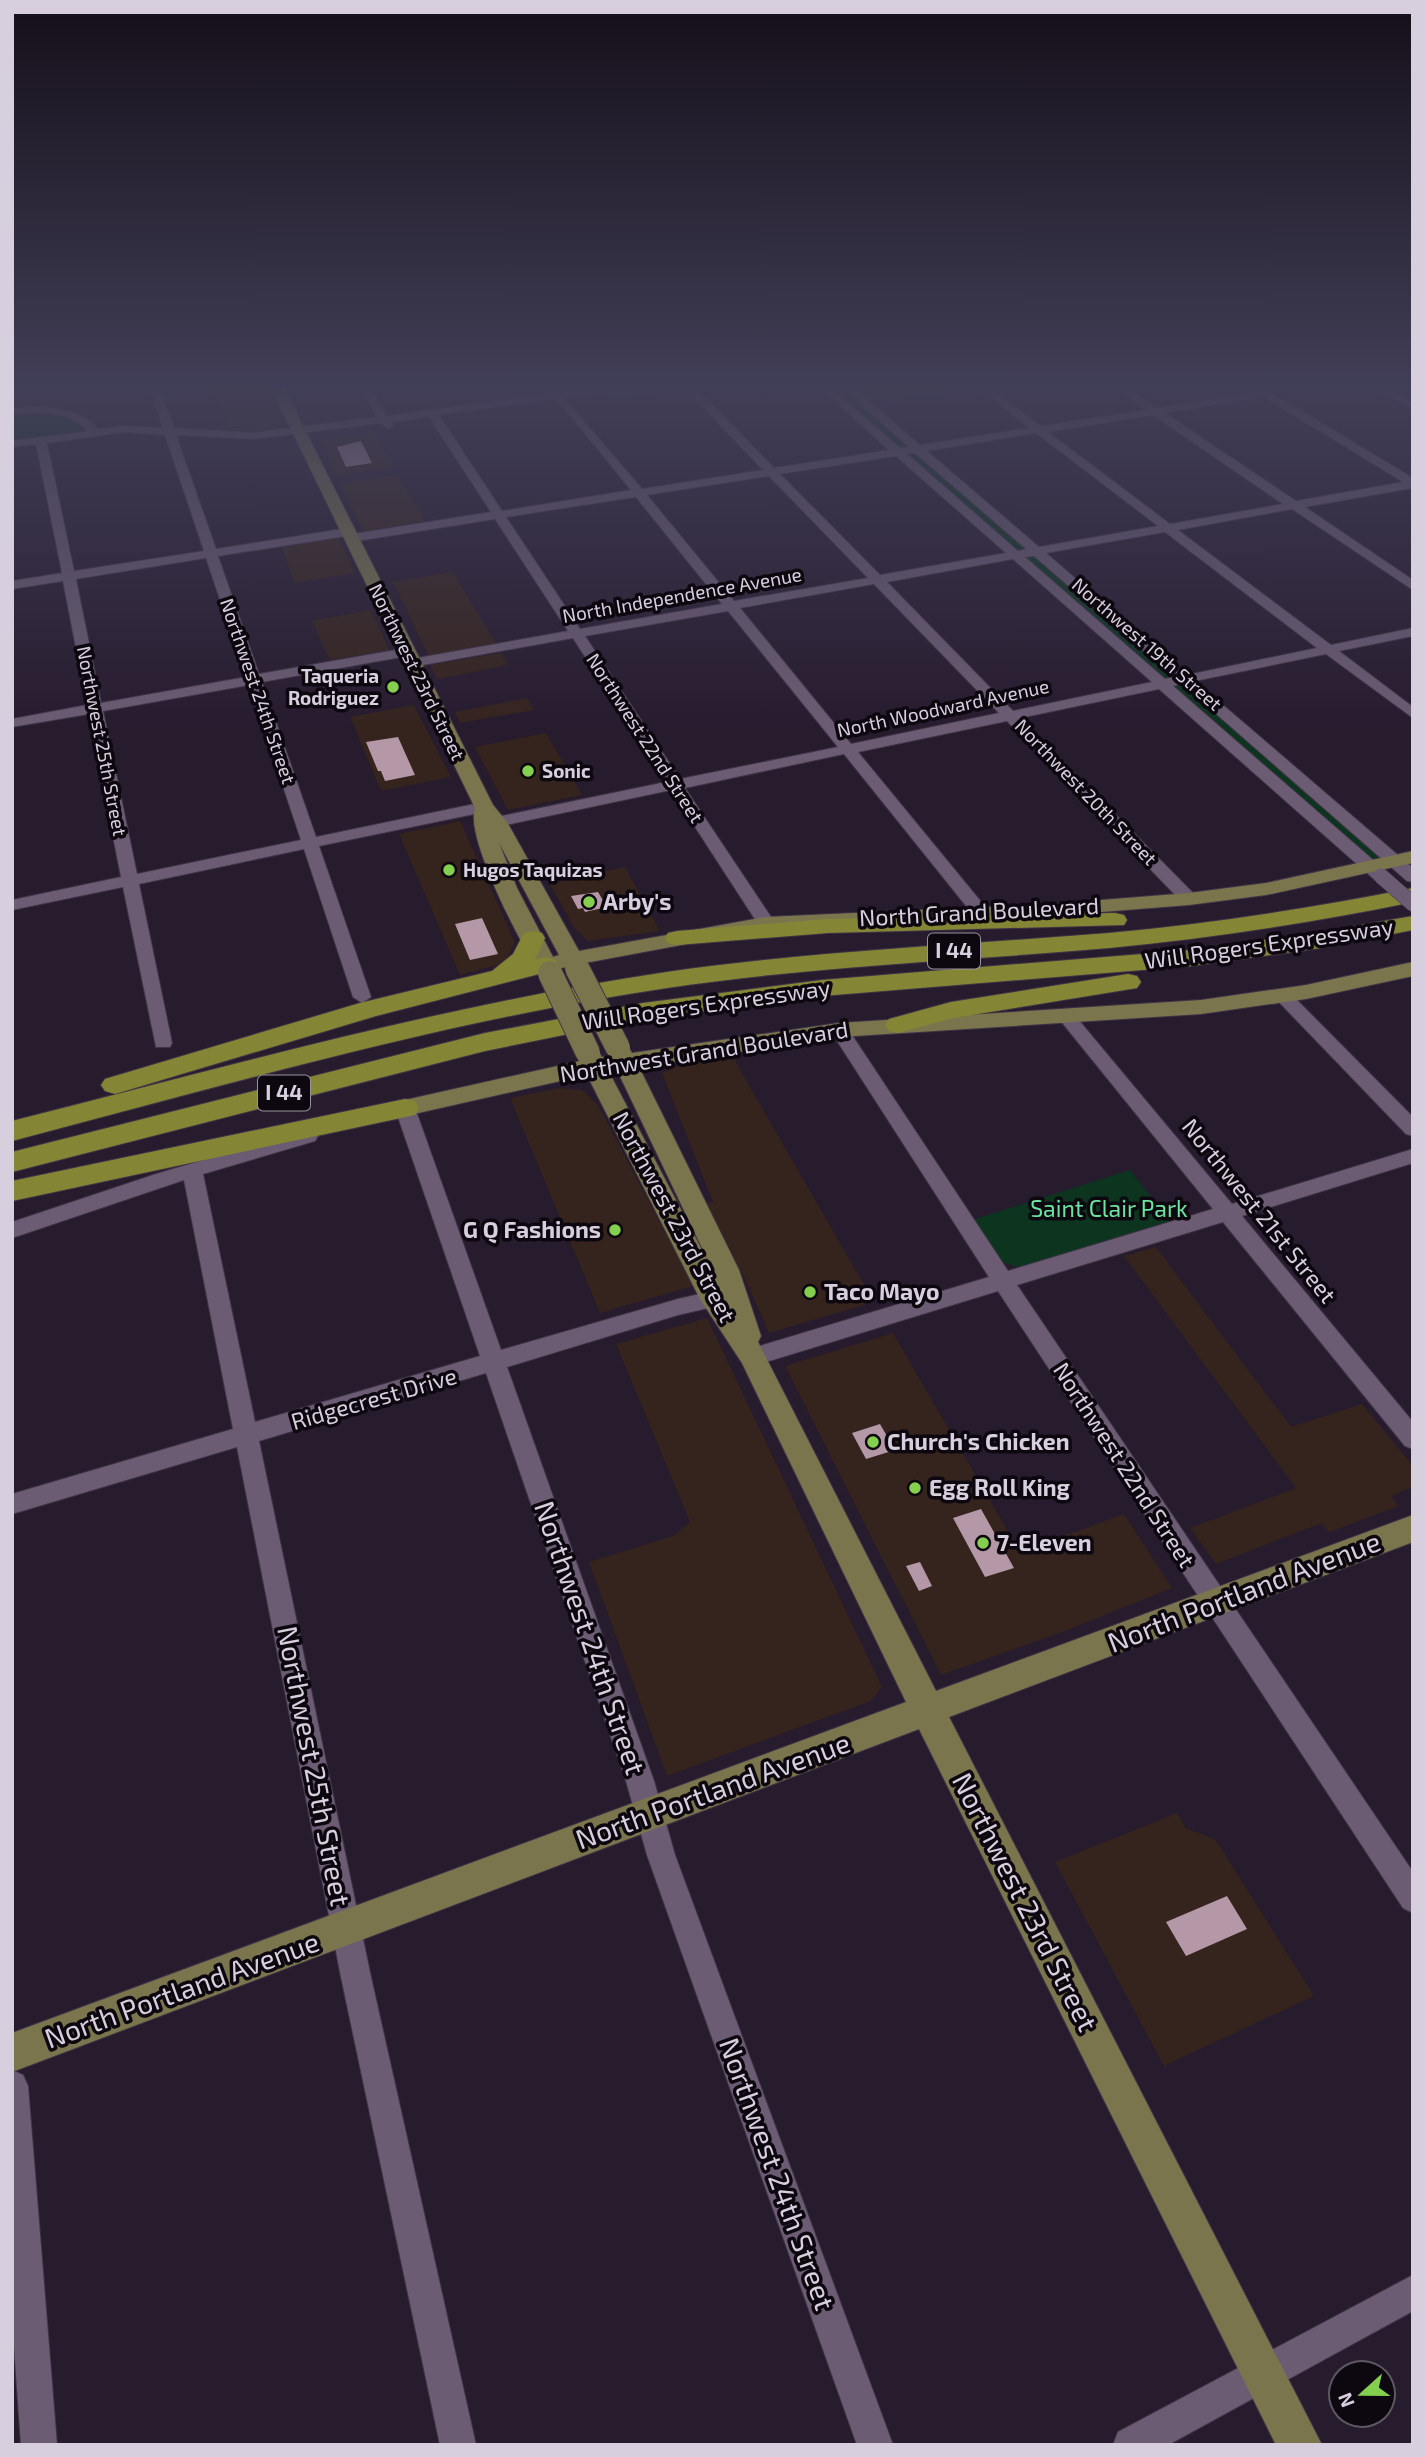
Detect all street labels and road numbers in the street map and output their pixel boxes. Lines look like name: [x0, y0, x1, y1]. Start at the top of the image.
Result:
street label: North Independence Avenue: [560, 562, 803, 627]
street label: Northwest 19th Street: [1068, 572, 1227, 715]
street label: Northwest 23rd Street: [365, 580, 470, 764]
street label: Northwest 24th Street: [216, 595, 301, 787]
street label: Northwest 25th Street: [73, 644, 132, 838]
street label: Northwest 22nd Street: [582, 649, 709, 827]
street label: North Woodward Avenue: [835, 674, 1051, 741]
street label: Northwest 20th Street: [1011, 714, 1162, 870]
street label: North Grand Boulevard: [858, 891, 1100, 931]
street label: Will Rogers Expressway: [1143, 912, 1395, 974]
road number: I 44: [928, 934, 980, 968]
street label: Will Rogers Expressway: [580, 973, 832, 1035]
street label: Northwest Grand Boulevard: [558, 1014, 850, 1088]
road number: I 44: [258, 1076, 310, 1110]
street label: Northwest 23rd Street: [608, 1106, 742, 1327]
street label: Northwest 21st Street: [1177, 1113, 1343, 1308]
street label: Northwest 22nd Street: [1048, 1357, 1202, 1572]
street label: Ridgecrest Drive: [288, 1361, 460, 1435]
street label: Northwest 24th Street: [528, 1496, 654, 1779]
street label: North Portland Avenue: [1102, 1523, 1385, 1659]
street label: Northwest 25th Street: [271, 1623, 359, 1909]
street label: North Portland Avenue: [571, 1725, 855, 1856]
street label: Northwest 23rd Street: [946, 1767, 1106, 2036]
street label: North Portland Avenue: [40, 1924, 324, 2055]
street label: Northwest 24th Street: [713, 2033, 843, 2314]

